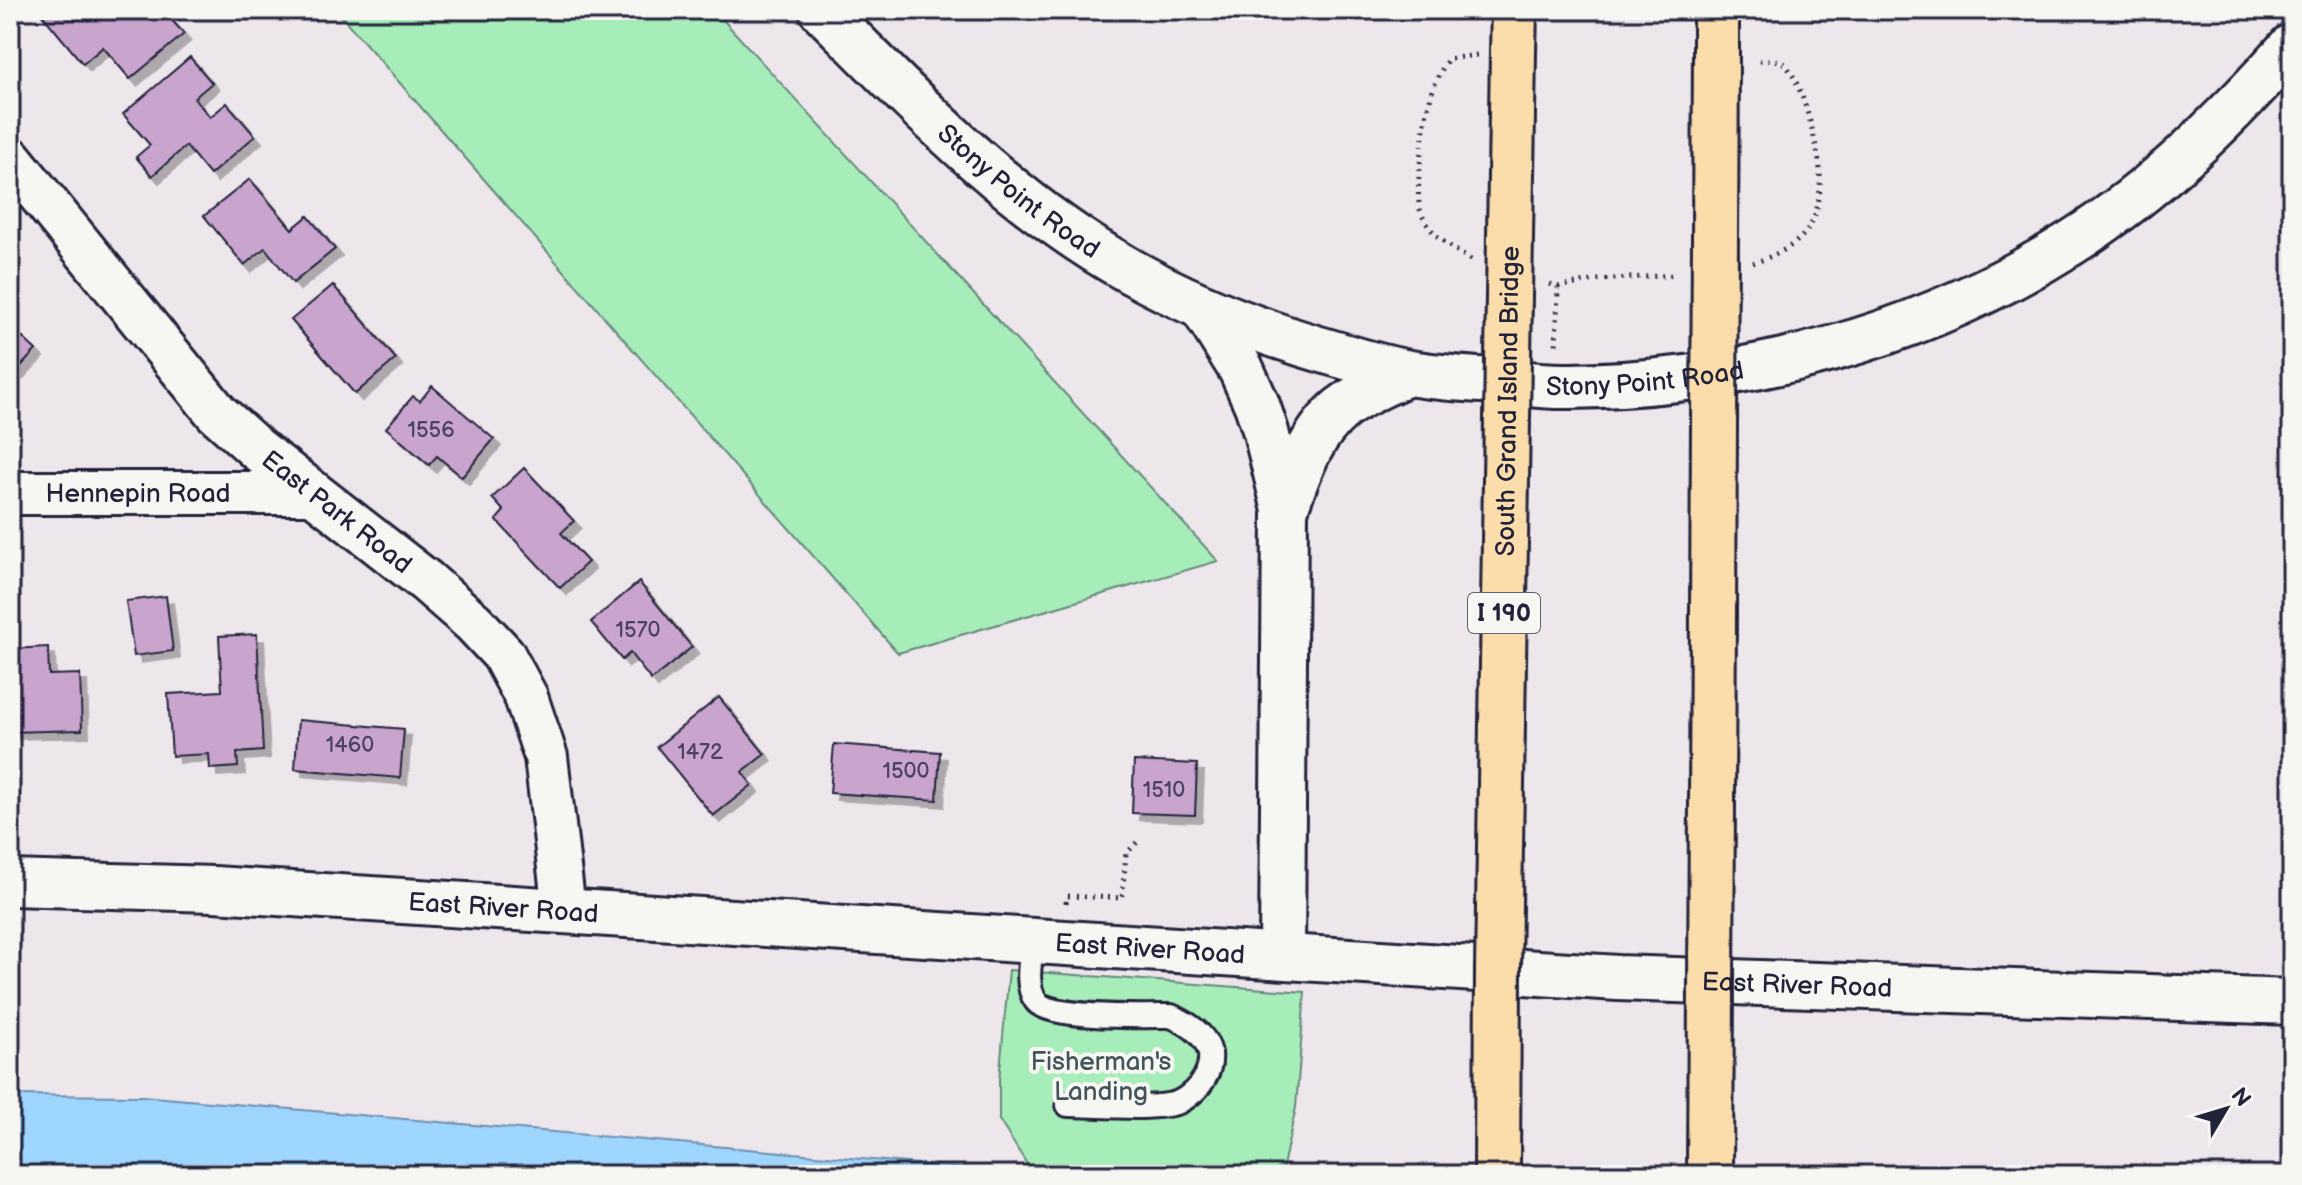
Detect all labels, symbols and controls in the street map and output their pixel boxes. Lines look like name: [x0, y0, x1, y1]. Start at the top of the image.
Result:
street label: Stony Point Road: [931, 118, 1105, 266]
street label: South Grand Island Bridge: [1491, 246, 1527, 557]
street label: Stony Point Road: [1546, 355, 1746, 403]
house number: 1556: [407, 417, 455, 444]
street label: East Park Road: [255, 445, 417, 581]
street label: Hennepin Road: [46, 479, 231, 510]
road number: I 190: [1468, 593, 1540, 633]
house number: 1570: [616, 617, 660, 644]
house number: 1460: [326, 732, 374, 759]
house number: 1472: [677, 739, 723, 766]
house number: 1500: [883, 758, 930, 785]
house number: 1510: [1143, 777, 1185, 804]
street label: East River Road: [407, 887, 599, 930]
street label: East River Road: [1054, 928, 1246, 971]
street label: East River Road: [1701, 967, 1893, 1005]
park label: Fisherman's Landing: [1031, 1047, 1172, 1108]
north arrow: [2186, 1069, 2266, 1149]
text: N: [2225, 1083, 2256, 1112]

